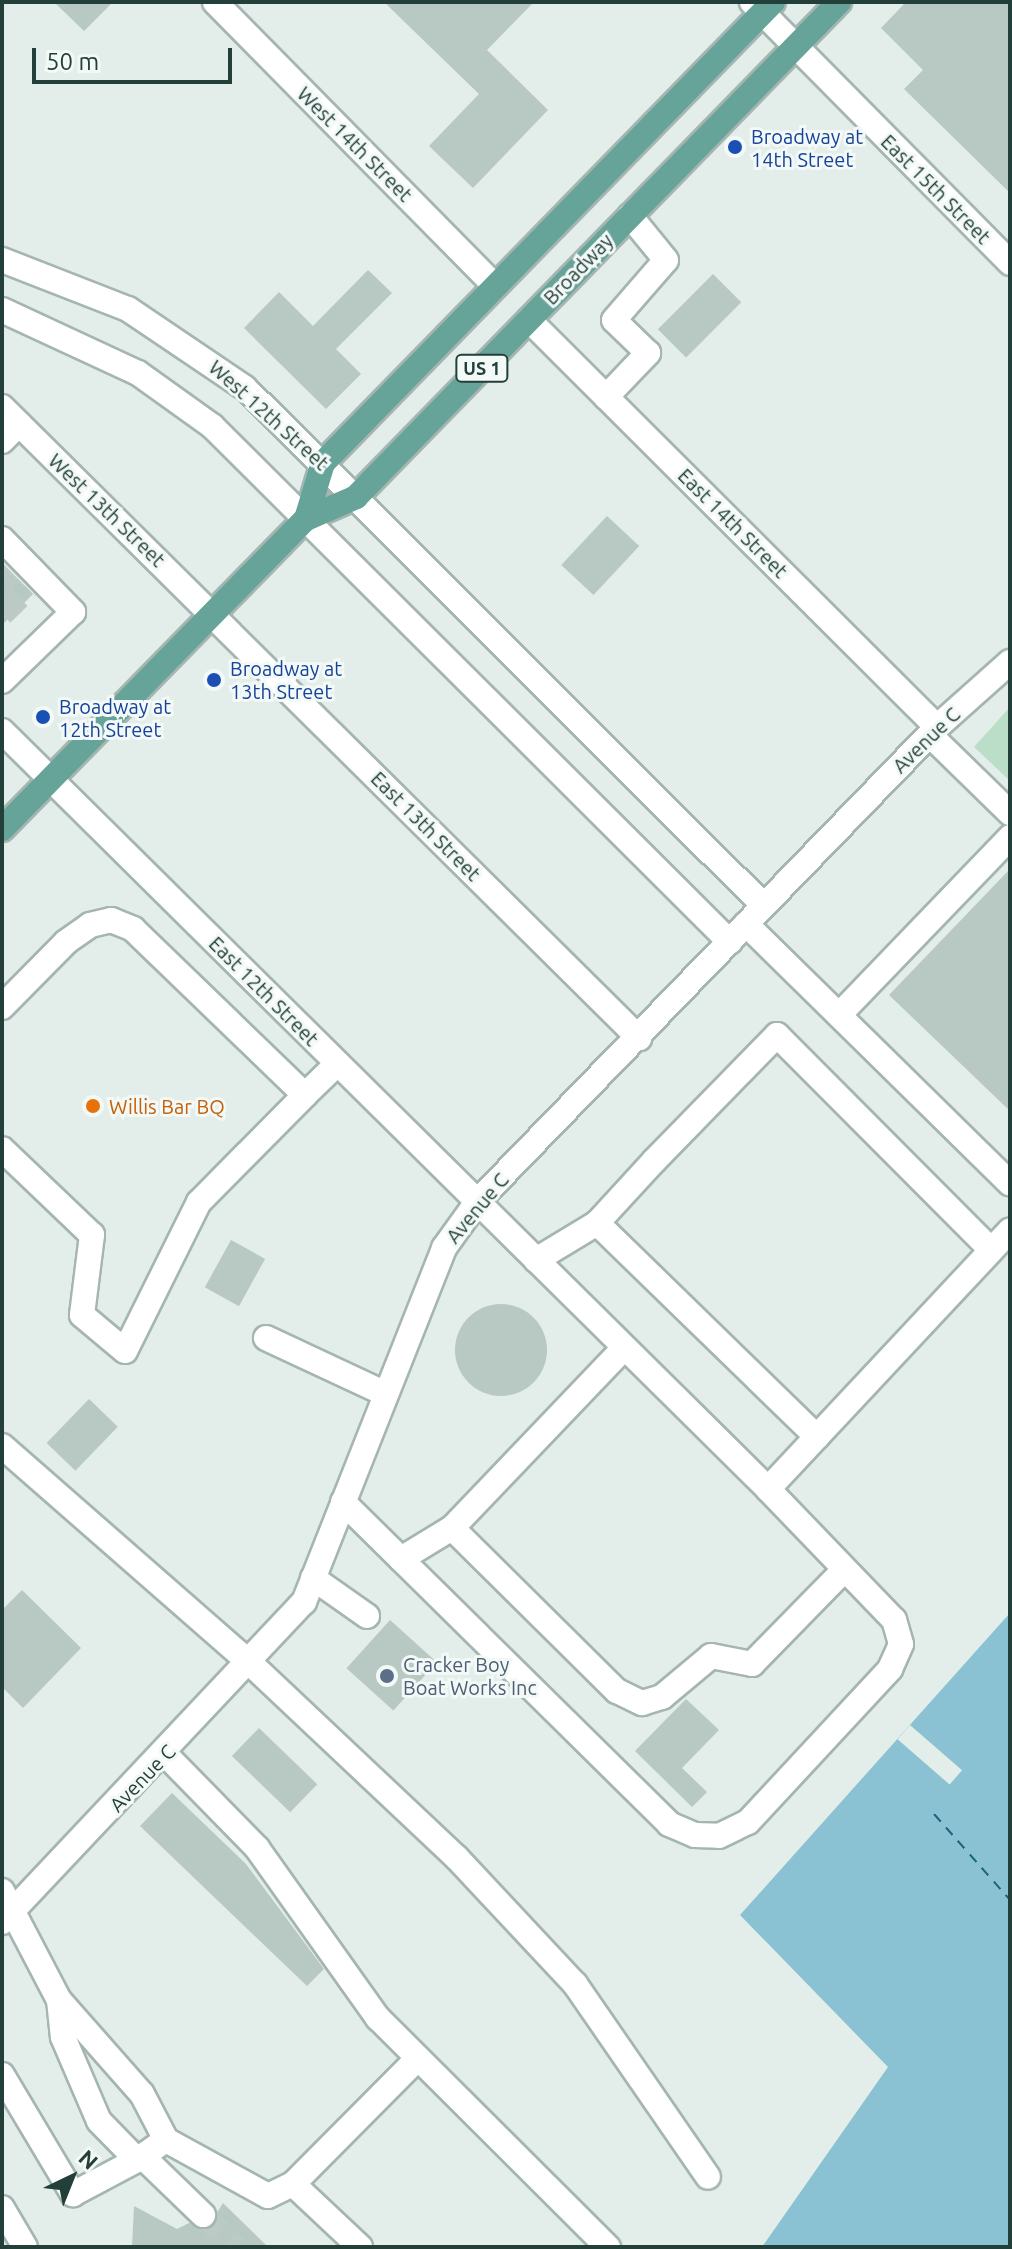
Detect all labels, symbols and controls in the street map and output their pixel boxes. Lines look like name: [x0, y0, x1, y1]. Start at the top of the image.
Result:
scale bar: [36, 32, 236, 82]
text: 50 m: [46, 48, 99, 75]
street label: West 14th Street: [293, 82, 417, 206]
place label: Broadway at 14th Street: [751, 124, 863, 171]
street label: East 15th Street: [876, 129, 996, 249]
marker: Broadway at 14th Street: [726, 138, 744, 156]
street label: Broadway: [538, 229, 618, 309]
road number: US 1: [454, 354, 510, 382]
street label: West 12th Street: [204, 355, 334, 475]
street label: West 13th Street: [44, 448, 170, 572]
street label: East 14th Street: [673, 463, 793, 583]
place label: Broadway at 13th Street: [230, 656, 342, 703]
marker: Broadway at 13th Street: [205, 671, 223, 689]
place label: Broadway at 12th Street: [59, 694, 171, 741]
street label: Avenue C: [887, 702, 965, 778]
marker: Broadway at 12th Street: [34, 708, 52, 726]
street label: East 13th Street: [366, 766, 486, 886]
street label: East 12th Street: [204, 931, 324, 1051]
place label: Willis Bar BQ: [109, 1094, 225, 1118]
marker: Willis Bar BQ: [84, 1097, 102, 1115]
street label: Avenue C: [441, 1168, 513, 1248]
place label: Cracker Boy Boat Works Inc: [403, 1652, 537, 1699]
marker: Cracker Boy Boat Works Inc: [378, 1667, 396, 1685]
street label: Avenue C: [104, 1739, 180, 1817]
north arrow: [32, 2137, 112, 2217]
text: N: [74, 2144, 103, 2174]

